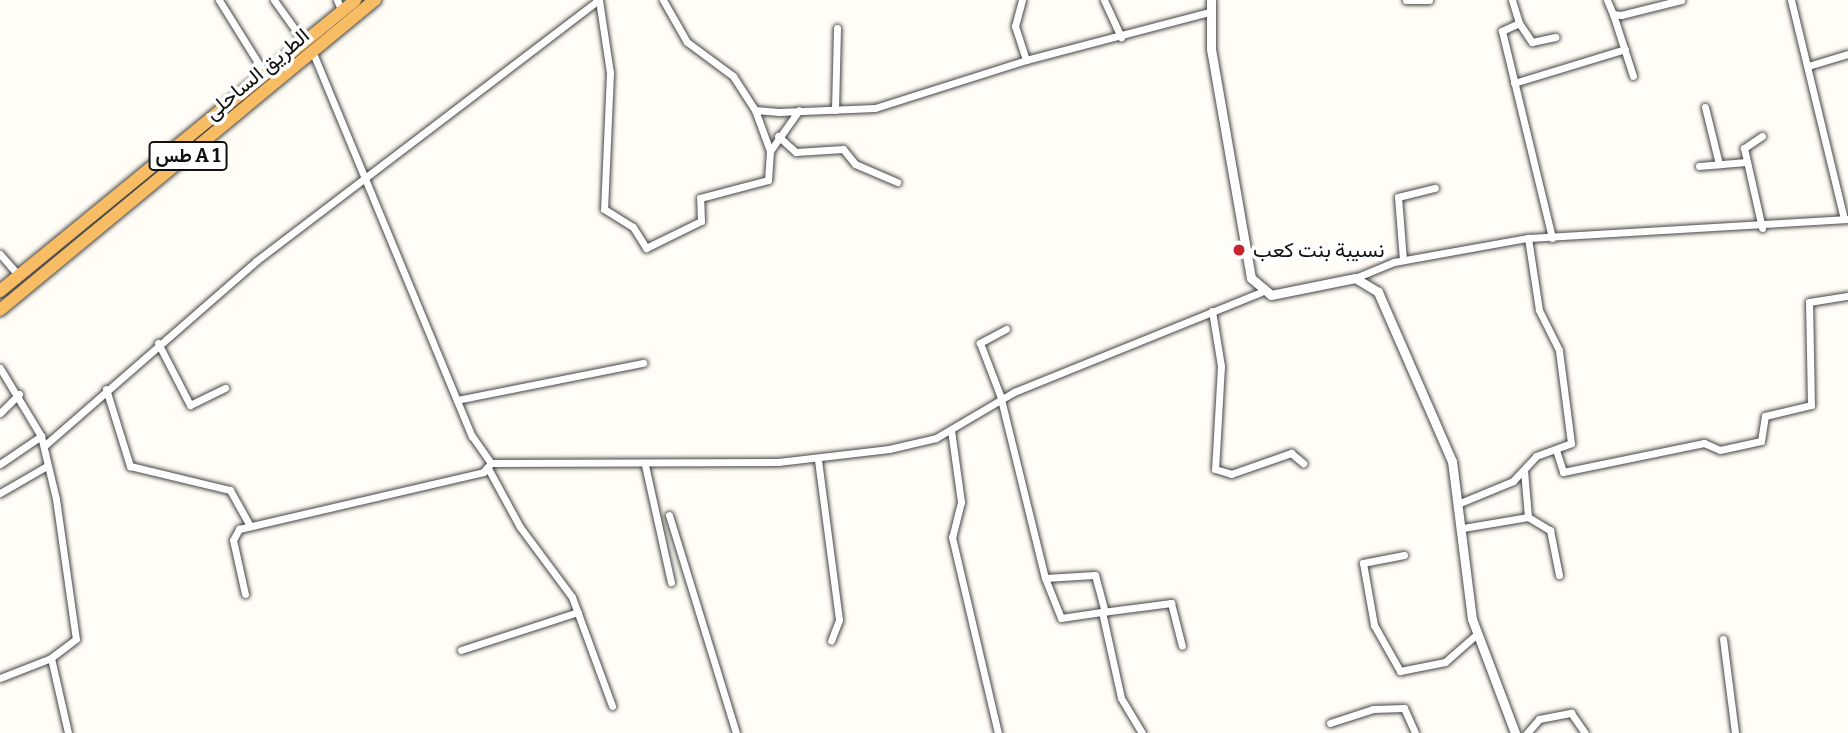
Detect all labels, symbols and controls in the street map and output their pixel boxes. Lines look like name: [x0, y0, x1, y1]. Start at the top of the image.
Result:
street label: الطريق الساحلى: [200, 23, 314, 125]
road number: طس A 1: [148, 140, 228, 172]
place label: نسيبة بنت كعب: [1253, 237, 1385, 263]
marker: نسيبة بنت كعب: [1231, 242, 1247, 258]

